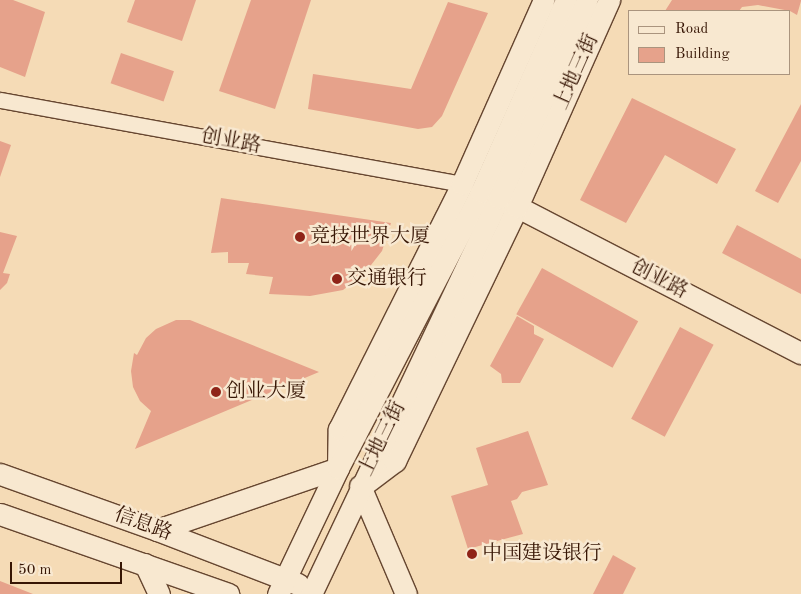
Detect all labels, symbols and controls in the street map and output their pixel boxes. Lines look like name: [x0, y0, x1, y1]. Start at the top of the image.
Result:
legend: [628, 10, 791, 75]
text: Road: [675, 22, 708, 37]
street label: 上地三街: [550, 31, 604, 113]
text: Building: [675, 47, 730, 62]
street label: 创业路: [199, 125, 263, 159]
place label: 竞技世界大厦: [310, 225, 430, 249]
marker: 竞技世界大厦: [294, 231, 306, 243]
street label: 创业路: [627, 256, 691, 304]
place label: 交通银行: [347, 267, 427, 291]
marker: 交通银行: [331, 273, 343, 285]
place label: 创业大厦: [226, 380, 306, 404]
marker: 创业大厦: [210, 386, 222, 398]
street label: 上地三街: [355, 398, 411, 480]
street label: 信息路: [111, 503, 175, 547]
place label: 中国建设银行: [482, 542, 602, 566]
marker: 中国建设银行: [466, 548, 478, 560]
scale bar: [12, 552, 125, 584]
text: 50 m: [18, 563, 52, 578]

